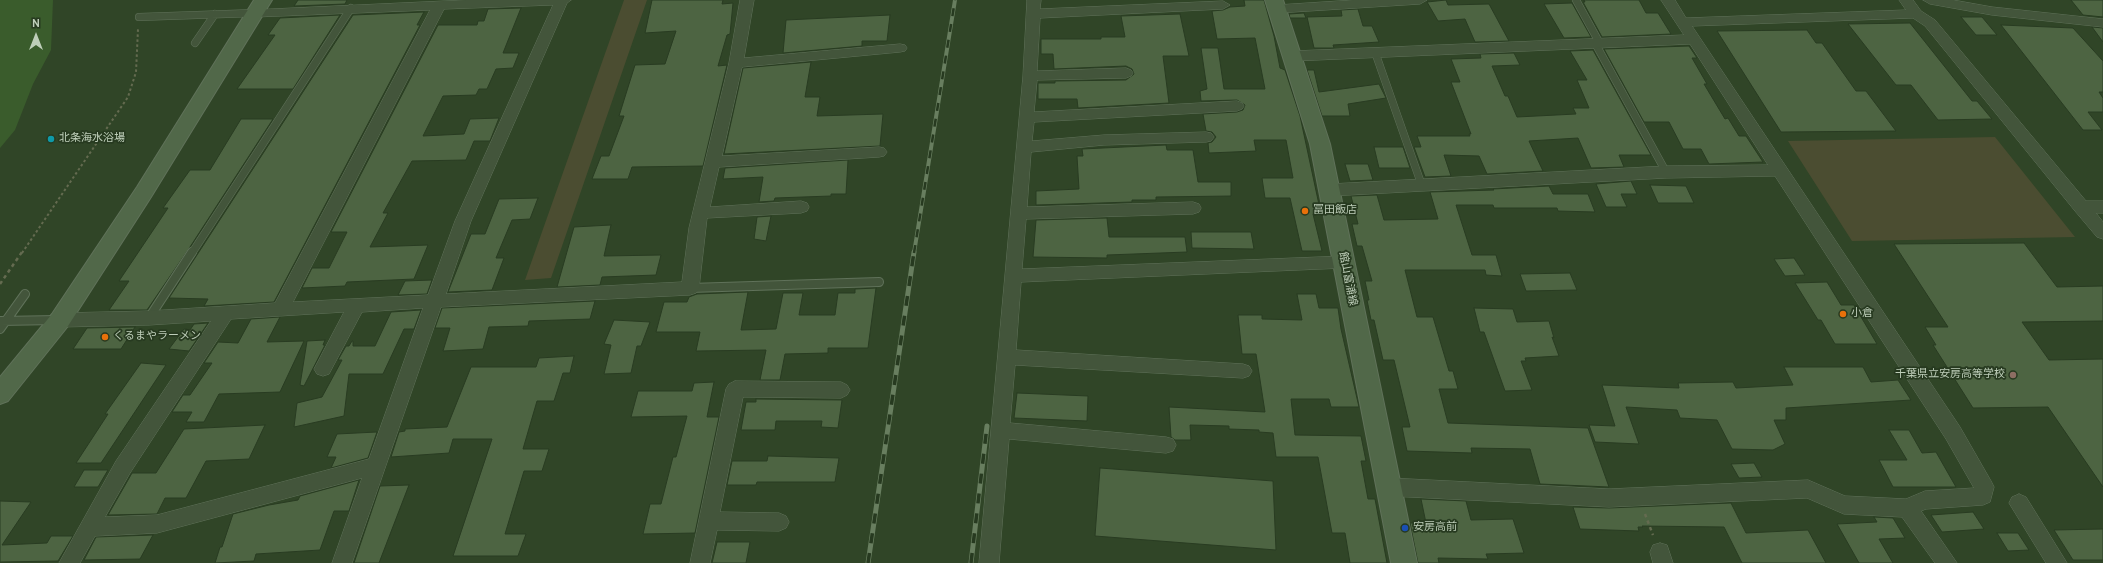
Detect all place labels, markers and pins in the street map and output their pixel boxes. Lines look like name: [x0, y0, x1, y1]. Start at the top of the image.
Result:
place label: 北条海水浴場: [59, 132, 125, 146]
marker: 北条海水浴場: [46, 134, 56, 144]
place label: 冨田飯店: [1313, 204, 1357, 218]
marker: 冨田飯店: [1300, 206, 1310, 216]
place label: 小倉: [1851, 307, 1873, 321]
marker: 小倉: [1838, 309, 1848, 319]
place label: くるまやラーメン: [113, 330, 201, 344]
marker: くるまやラーメン: [100, 332, 110, 342]
place label: 千葉県立安房高等学校: [1895, 368, 2005, 382]
marker: 千葉県立安房高等学校: [2008, 370, 2018, 380]
place label: 安房高前: [1413, 521, 1457, 535]
marker: 安房高前: [1400, 523, 1410, 533]

